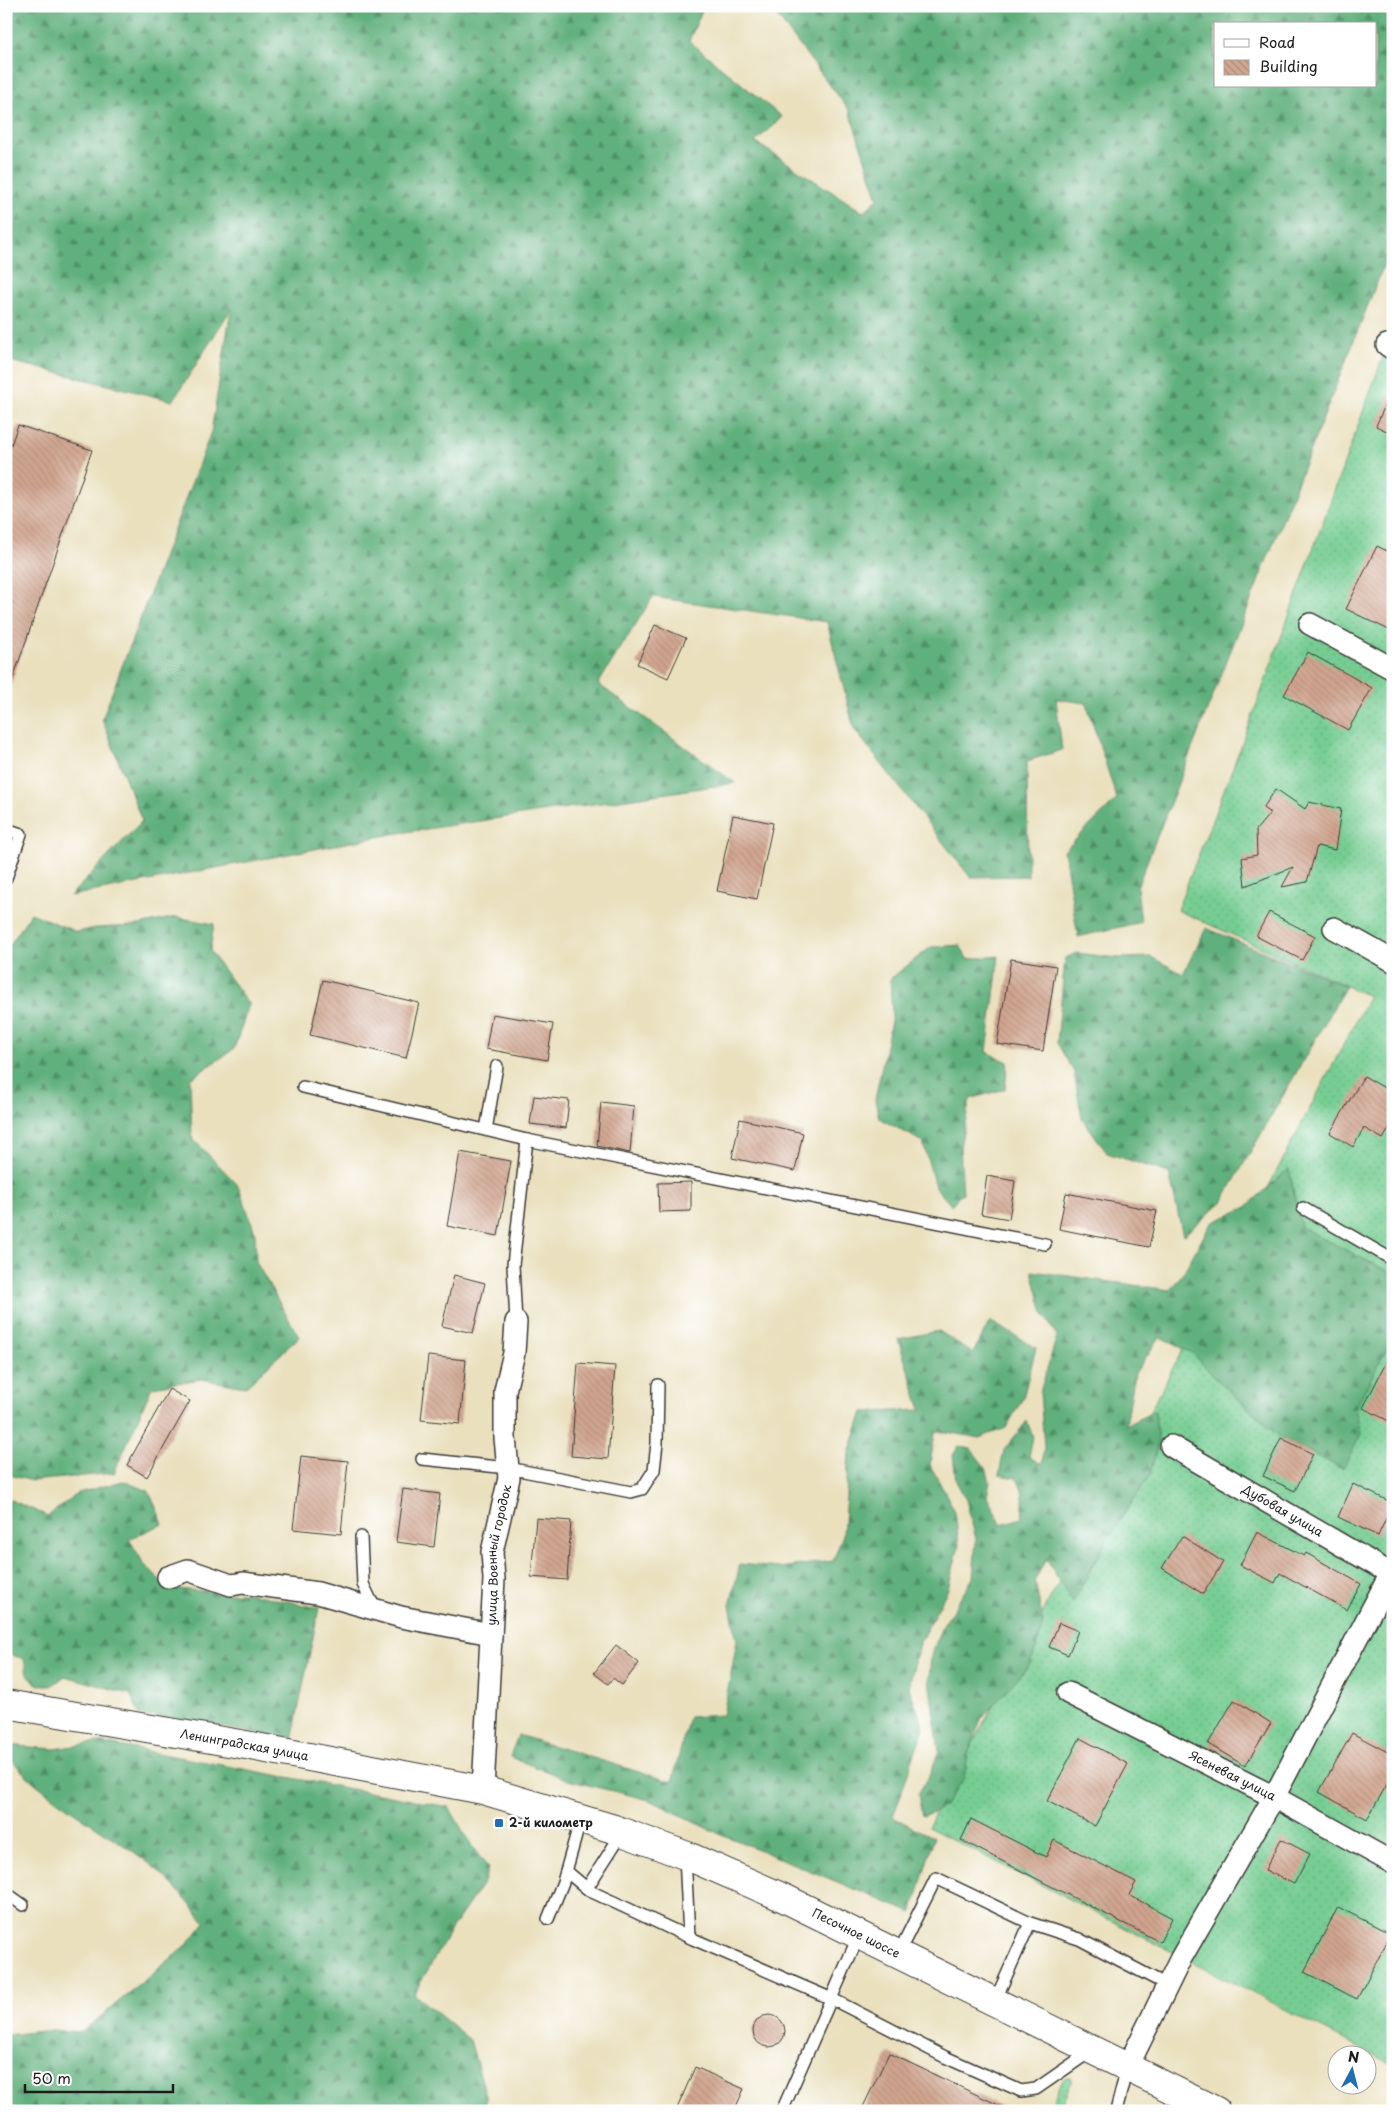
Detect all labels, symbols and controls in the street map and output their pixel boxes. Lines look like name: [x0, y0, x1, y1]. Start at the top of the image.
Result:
legend: [1214, 22, 1376, 88]
text: Road: [1259, 30, 1295, 53]
text: Building: [1259, 54, 1318, 77]
street label: Дубовая улица: [1238, 1479, 1327, 1541]
street label: улица Военный городок: [482, 1482, 515, 1626]
street label: Ленинградская улица: [179, 1724, 311, 1765]
street label: Ясеневая улица: [1186, 1746, 1280, 1805]
place label: 2-й километр: [509, 1813, 593, 1831]
marker: 2-й километр: [493, 1817, 505, 1829]
street label: Песочное шоссе: [809, 1903, 903, 1962]
north arrow: [1326, 2044, 1376, 2094]
text: N: [1347, 2046, 1360, 2068]
scale bar: [25, 2062, 172, 2094]
text: 50 m: [32, 2066, 71, 2089]

